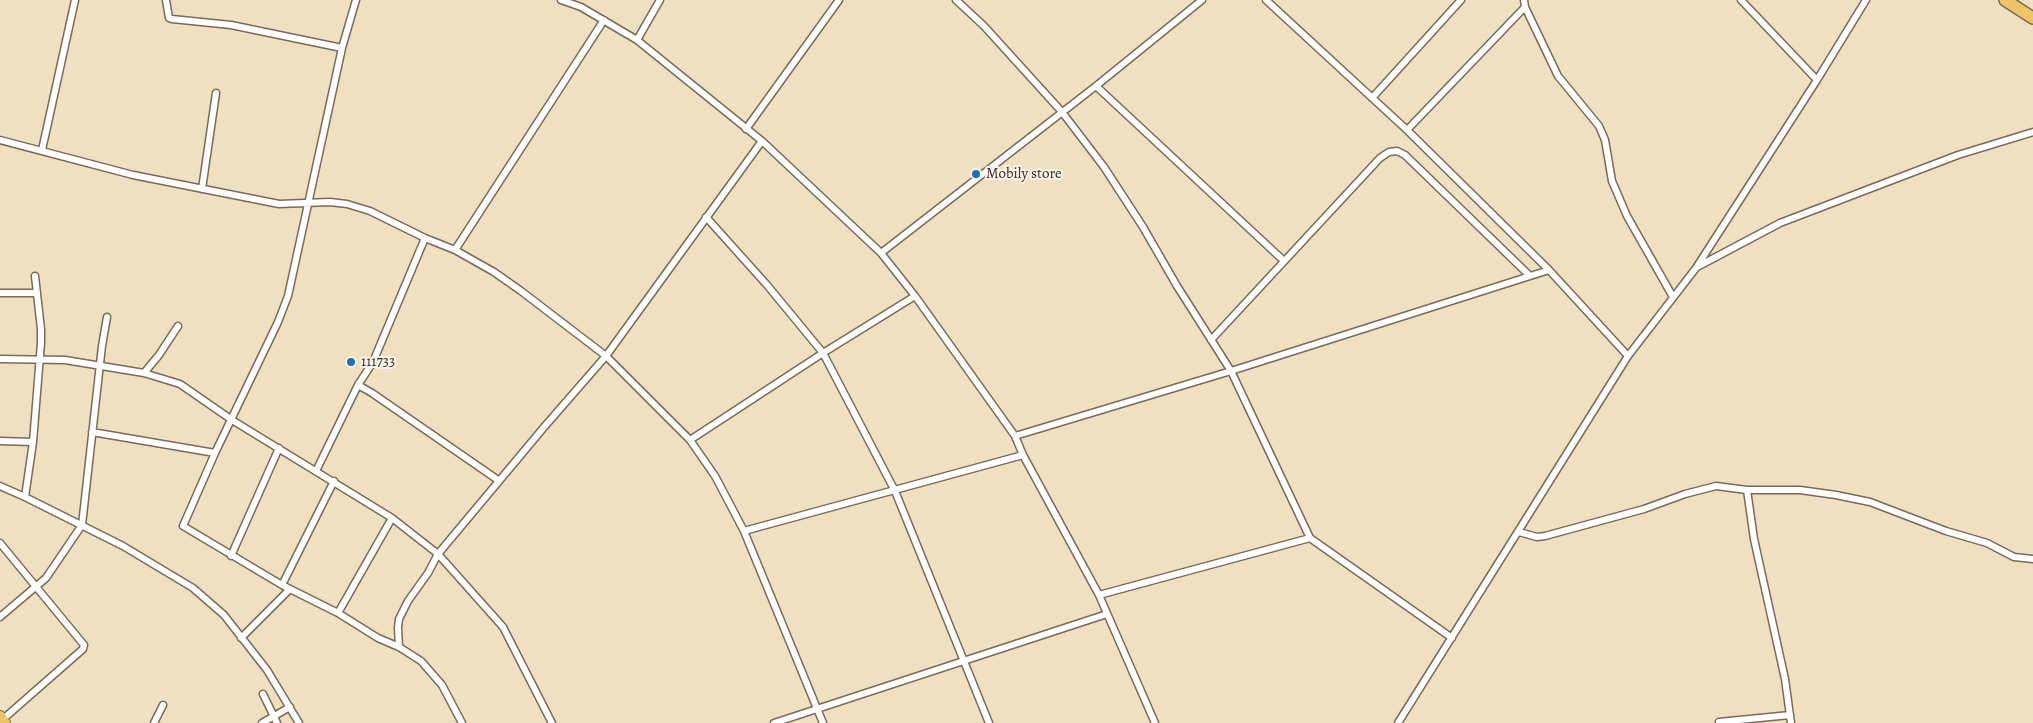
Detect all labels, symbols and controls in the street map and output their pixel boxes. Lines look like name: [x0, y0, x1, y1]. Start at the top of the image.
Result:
place label: Mobily store: [986, 165, 1062, 183]
marker: Mobily store: [970, 168, 982, 180]
place label: 111733: [361, 353, 395, 371]
marker: 111733: [345, 356, 357, 368]

